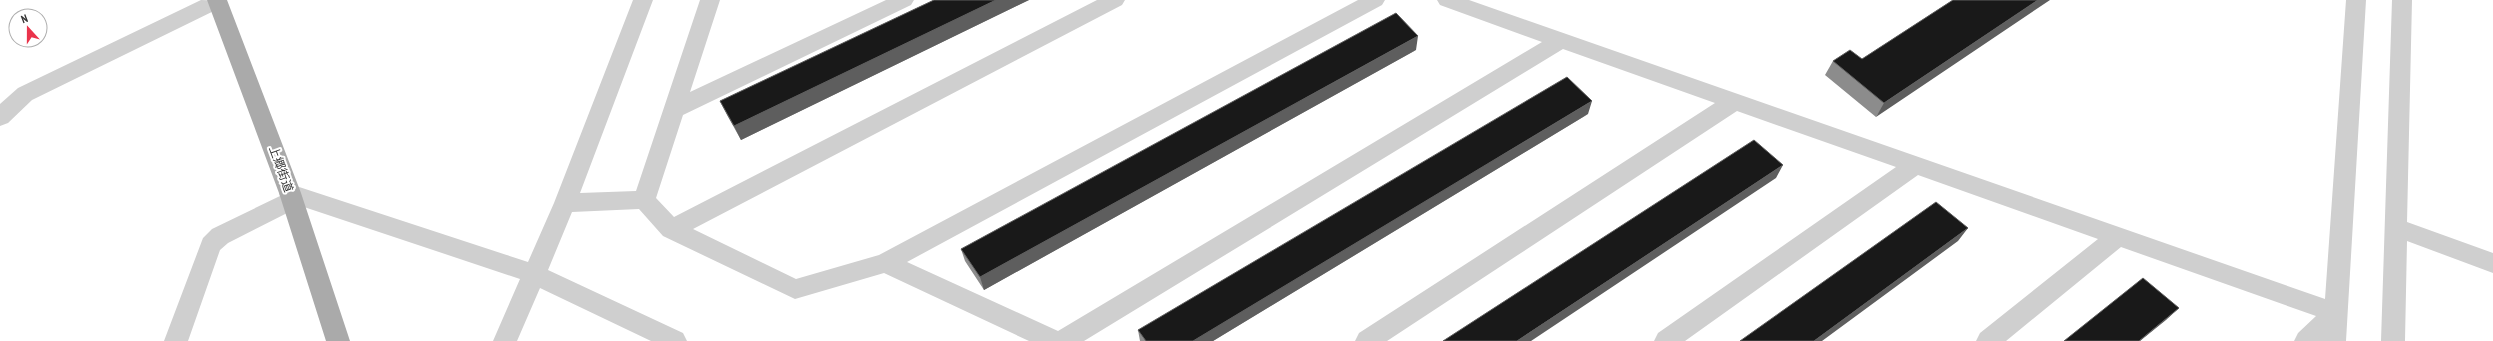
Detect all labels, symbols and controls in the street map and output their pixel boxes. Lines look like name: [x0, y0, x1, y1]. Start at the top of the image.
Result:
north arrow: [8, 8, 48, 48]
text: N: [19, 11, 30, 26]
street label: 上郷街道: [266, 144, 297, 194]

